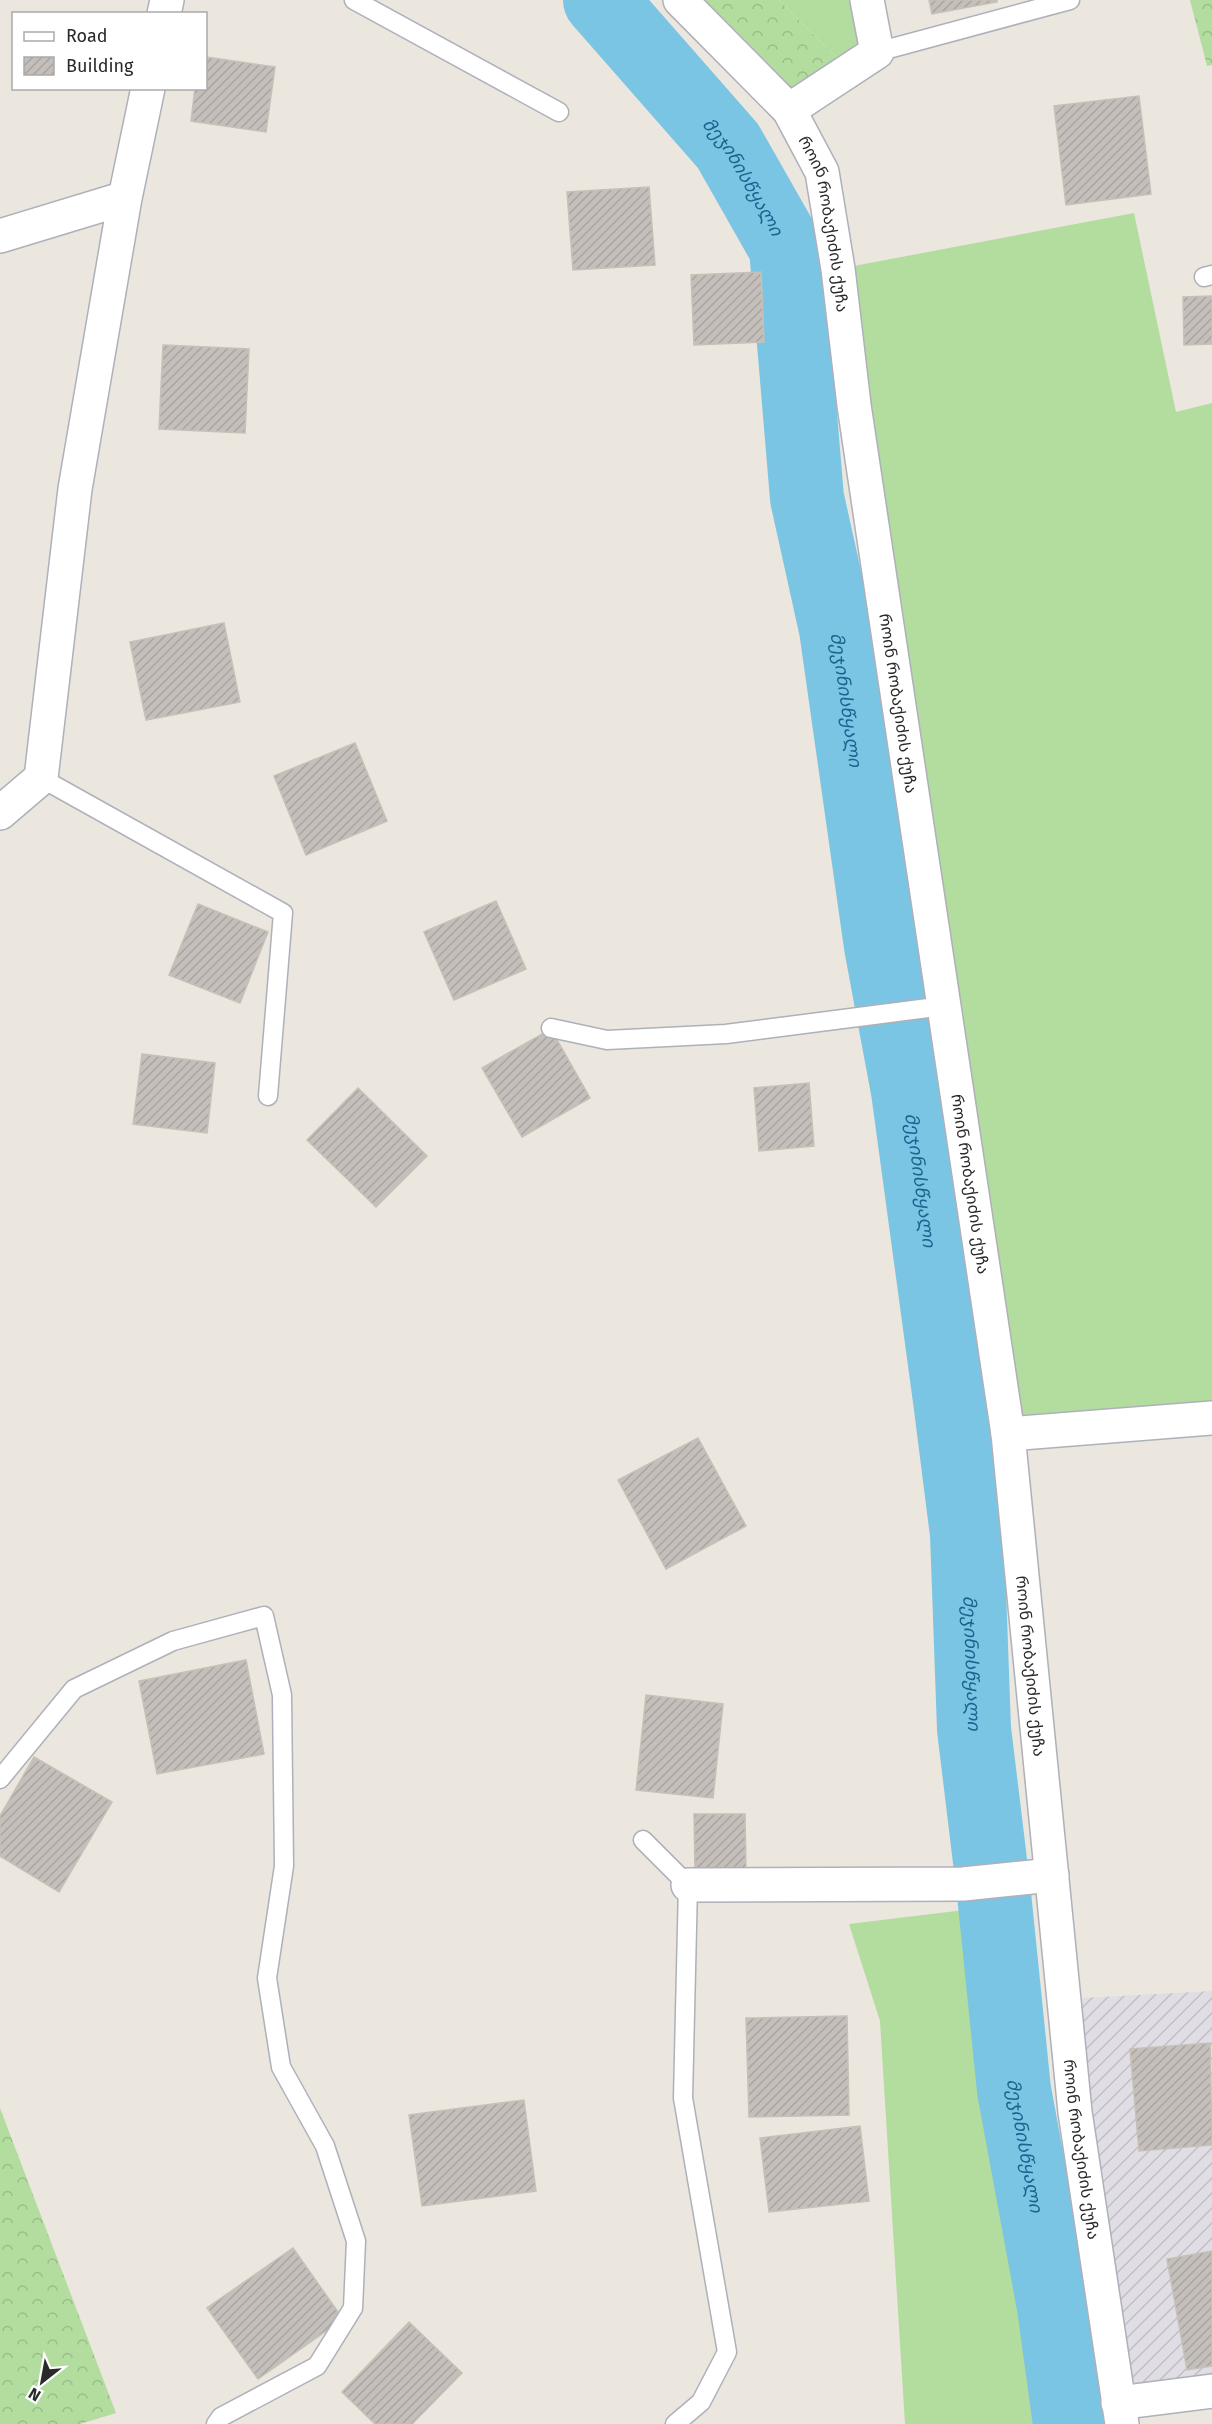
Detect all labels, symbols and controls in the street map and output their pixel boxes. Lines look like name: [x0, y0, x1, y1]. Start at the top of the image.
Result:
legend: [12, 12, 207, 90]
text: Road: [66, 25, 108, 47]
text: Building: [66, 55, 134, 77]
water label: მეჯინისწყალი: [697, 113, 788, 240]
street label: როინ რობაქიძის ქუჩა: [794, 133, 852, 313]
street label: როინ რობაქიძის ქუჩა: [875, 612, 921, 795]
water label: მეჯინისწყალი: [826, 631, 867, 769]
street label: როინ რობაქიძის ქუჩა: [947, 1093, 993, 1275]
water label: მეჯინისწყალი: [900, 1111, 940, 1249]
street label: როინ რობაქიძის ქუჩა: [1012, 1575, 1049, 1757]
water label: მეჯინისწყალი: [958, 1595, 985, 1731]
street label: როინ რობაქიძის ქუჩა: [1060, 2058, 1103, 2241]
water label: მეჯინისწყალი: [1002, 2078, 1047, 2215]
north arrow: [12, 2352, 72, 2412]
text: N: [25, 2384, 44, 2405]

